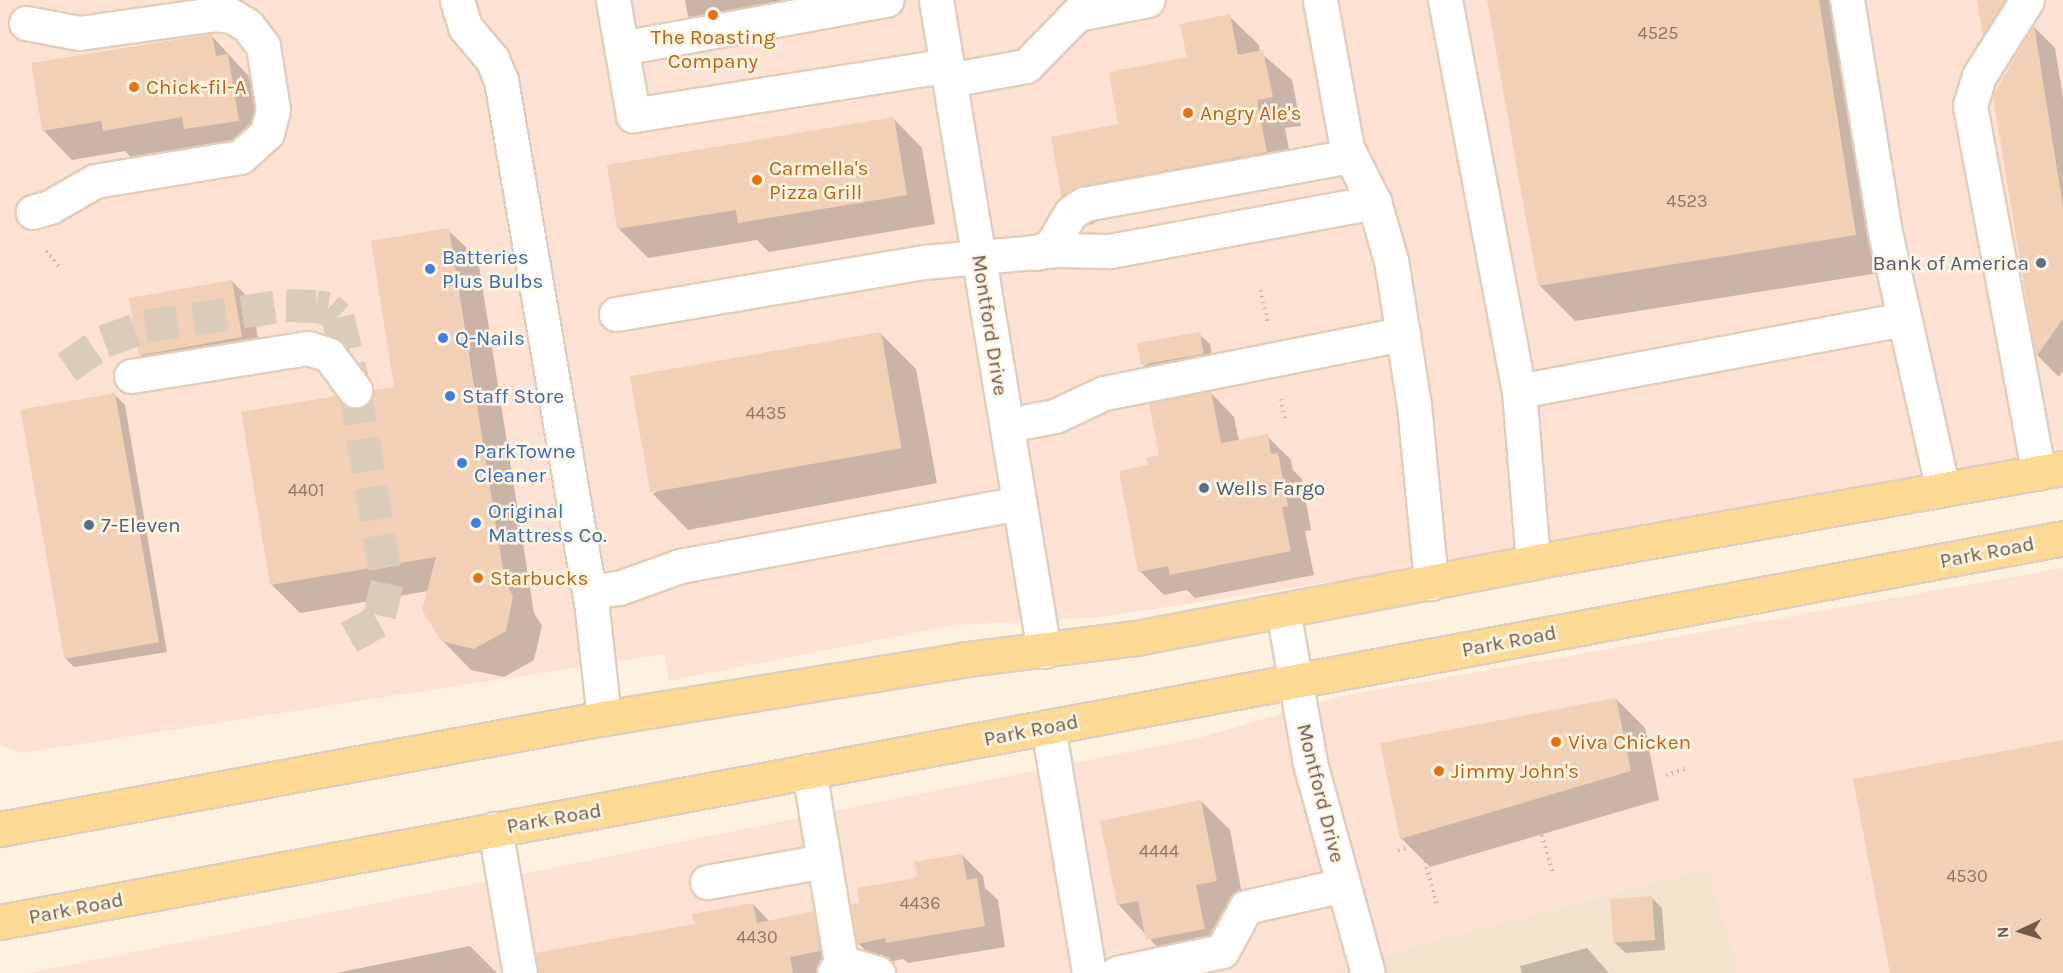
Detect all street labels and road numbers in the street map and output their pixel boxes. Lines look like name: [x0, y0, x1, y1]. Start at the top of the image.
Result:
street label: Montford Drive: [966, 253, 1014, 397]
street label: Park Road: [1938, 530, 2036, 574]
street label: Park Road: [1460, 619, 1558, 663]
street label: Park Road: [982, 708, 1080, 752]
street label: Montford Drive: [1292, 721, 1350, 865]
street label: Park Road: [505, 797, 603, 839]
street label: Park Road: [27, 886, 125, 930]

